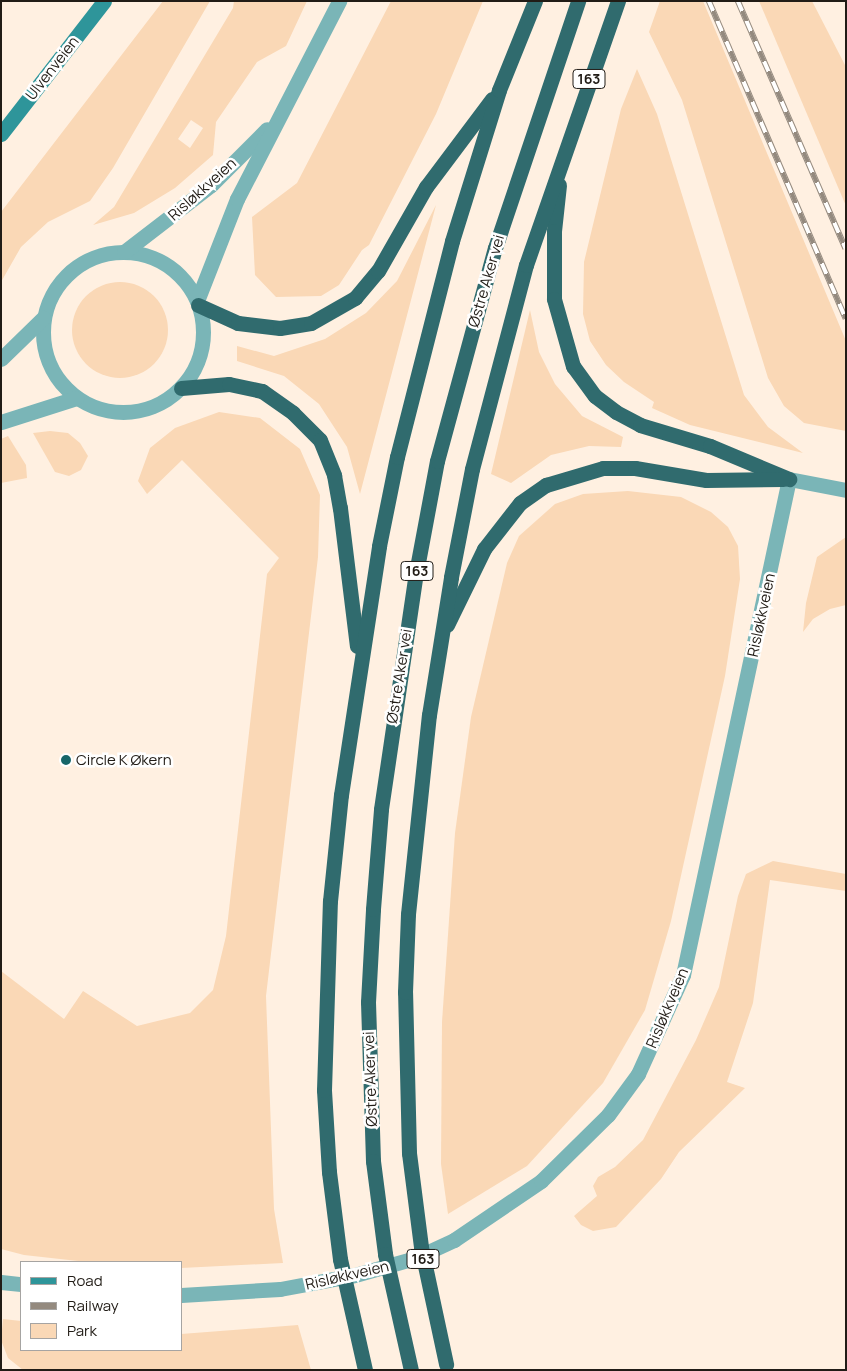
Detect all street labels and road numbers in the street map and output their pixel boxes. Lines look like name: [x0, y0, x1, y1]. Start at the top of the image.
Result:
street label: Ulvenveien: [22, 33, 82, 103]
road number: 163: [572, 68, 606, 90]
street label: Risløkkveien: [164, 154, 240, 224]
street label: Østre Aker vei: [464, 233, 508, 329]
road number: 163: [400, 560, 434, 582]
street label: Risløkkveien: [743, 571, 779, 659]
street label: Østre Aker vei: [383, 628, 415, 724]
street label: Risløkkveien: [642, 965, 692, 1051]
street label: Østre Aker vei: [359, 1031, 381, 1127]
road number: 163: [406, 1248, 440, 1270]
street label: Risløkkveien: [304, 1257, 390, 1293]

